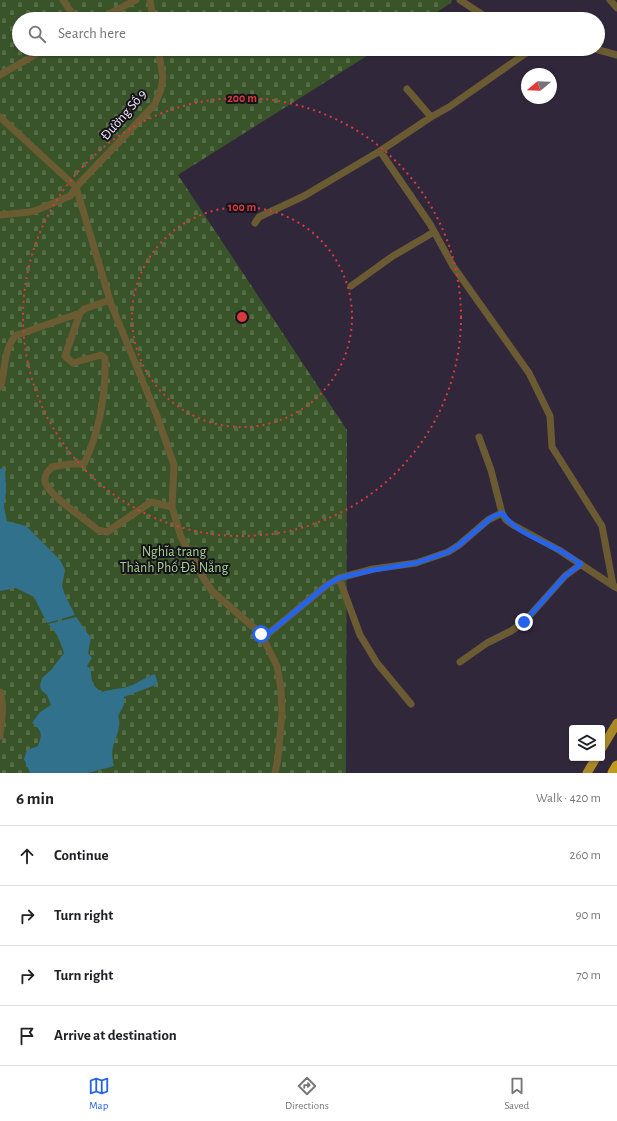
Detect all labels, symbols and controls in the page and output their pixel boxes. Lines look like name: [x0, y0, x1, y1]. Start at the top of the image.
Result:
search box: [12, 12, 605, 56]
icon: search: [26, 23, 48, 45]
text: Search here: [58, 26, 126, 41]
north arrow: [521, 68, 557, 104]
street label: Đường Số 9: [98, 86, 150, 143]
text: 200 m: [227, 92, 257, 104]
text: 100 m: [228, 201, 256, 213]
centre of rings: [235, 310, 249, 324]
park label: Nghĩa trang Thành Phố Đà Nẵng: [120, 545, 229, 575]
route end: [515, 613, 533, 631]
route start: [252, 625, 270, 643]
map controls: [569, 725, 605, 761]
button: layers: [569, 725, 605, 761]
text: 6 min: [16, 790, 54, 807]
text: Walk · 420 m: [536, 792, 601, 805]
icon: ahead: [16, 845, 38, 867]
text: Continue: [54, 848, 109, 863]
text: 260 m: [570, 849, 601, 862]
icon: right: [16, 905, 38, 927]
text: Turn right: [54, 908, 113, 923]
text: 90 m: [575, 909, 601, 922]
icon: right: [16, 965, 38, 987]
text: Turn right: [54, 968, 113, 983]
text: 70 m: [576, 969, 601, 982]
icon: arrive: [16, 1025, 38, 1047]
text: Arrive at destination: [54, 1028, 177, 1043]
tab: Map: [88, 1075, 110, 1112]
tab: Directions: [285, 1075, 329, 1112]
tab: Saved: [504, 1075, 529, 1112]

